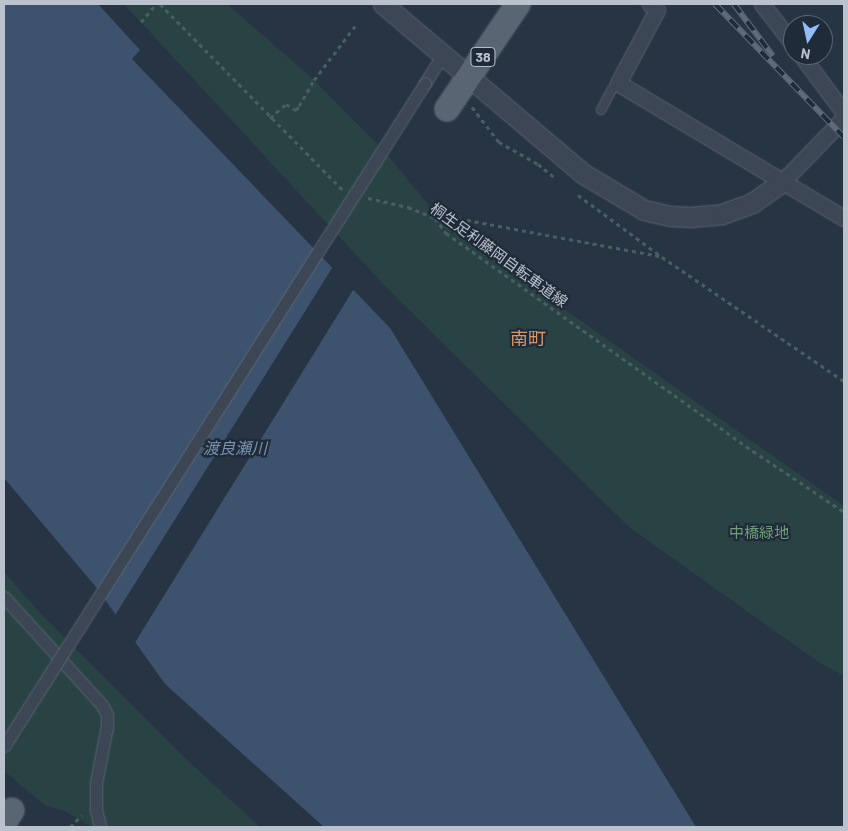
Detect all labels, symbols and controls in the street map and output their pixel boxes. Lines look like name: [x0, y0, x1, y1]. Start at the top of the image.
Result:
north arrow: [783, 15, 833, 65]
text: N: [799, 45, 812, 63]
road number: 38: [469, 46, 497, 68]
street label: 桐生足利藤岡自転車道線: [427, 199, 571, 311]
district label: 南町: [510, 327, 546, 349]
water label: 渡良瀬川: [203, 438, 267, 458]
park label: 中橋緑地: [729, 524, 789, 542]

